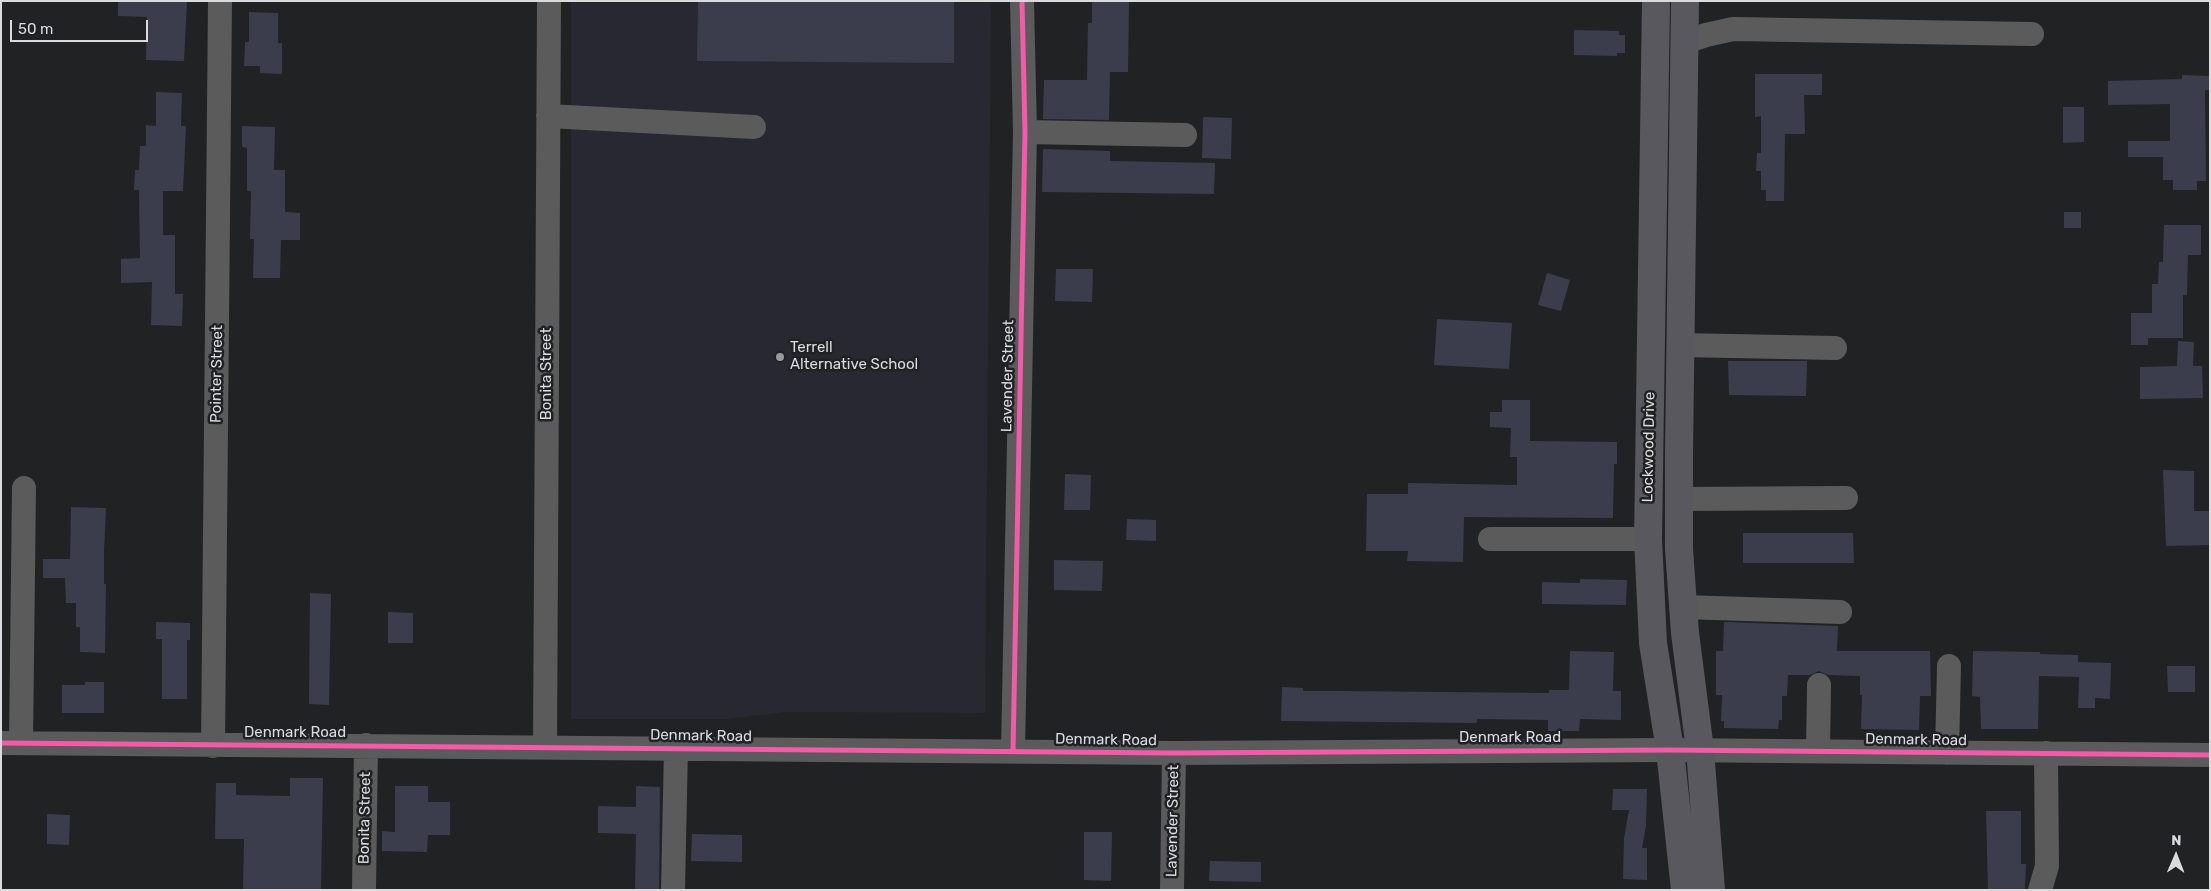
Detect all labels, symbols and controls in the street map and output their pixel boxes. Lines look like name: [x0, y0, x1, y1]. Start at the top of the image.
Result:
scale bar: [12, 10, 150, 42]
text: 50 m: [18, 20, 53, 38]
street label: Lavender Street: [998, 320, 1018, 432]
street label: Pointer Street: [207, 325, 227, 423]
street label: Bonita Street: [538, 328, 556, 420]
place label: Terrell Alternative School: [790, 339, 918, 374]
marker: Terrell Alternative School: [774, 351, 786, 363]
street label: Lockwood Drive: [1639, 392, 1659, 502]
street label: Denmark Road: [244, 724, 346, 742]
street label: Denmark Road: [650, 726, 752, 746]
street label: Denmark Road: [1459, 729, 1561, 747]
street label: Denmark Road: [1055, 730, 1157, 750]
street label: Denmark Road: [1865, 730, 1967, 750]
street label: Lavender Street: [1163, 765, 1183, 877]
street label: Bonita Street: [355, 772, 375, 864]
north arrow: [2151, 831, 2201, 881]
text: N: [2171, 832, 2181, 849]

